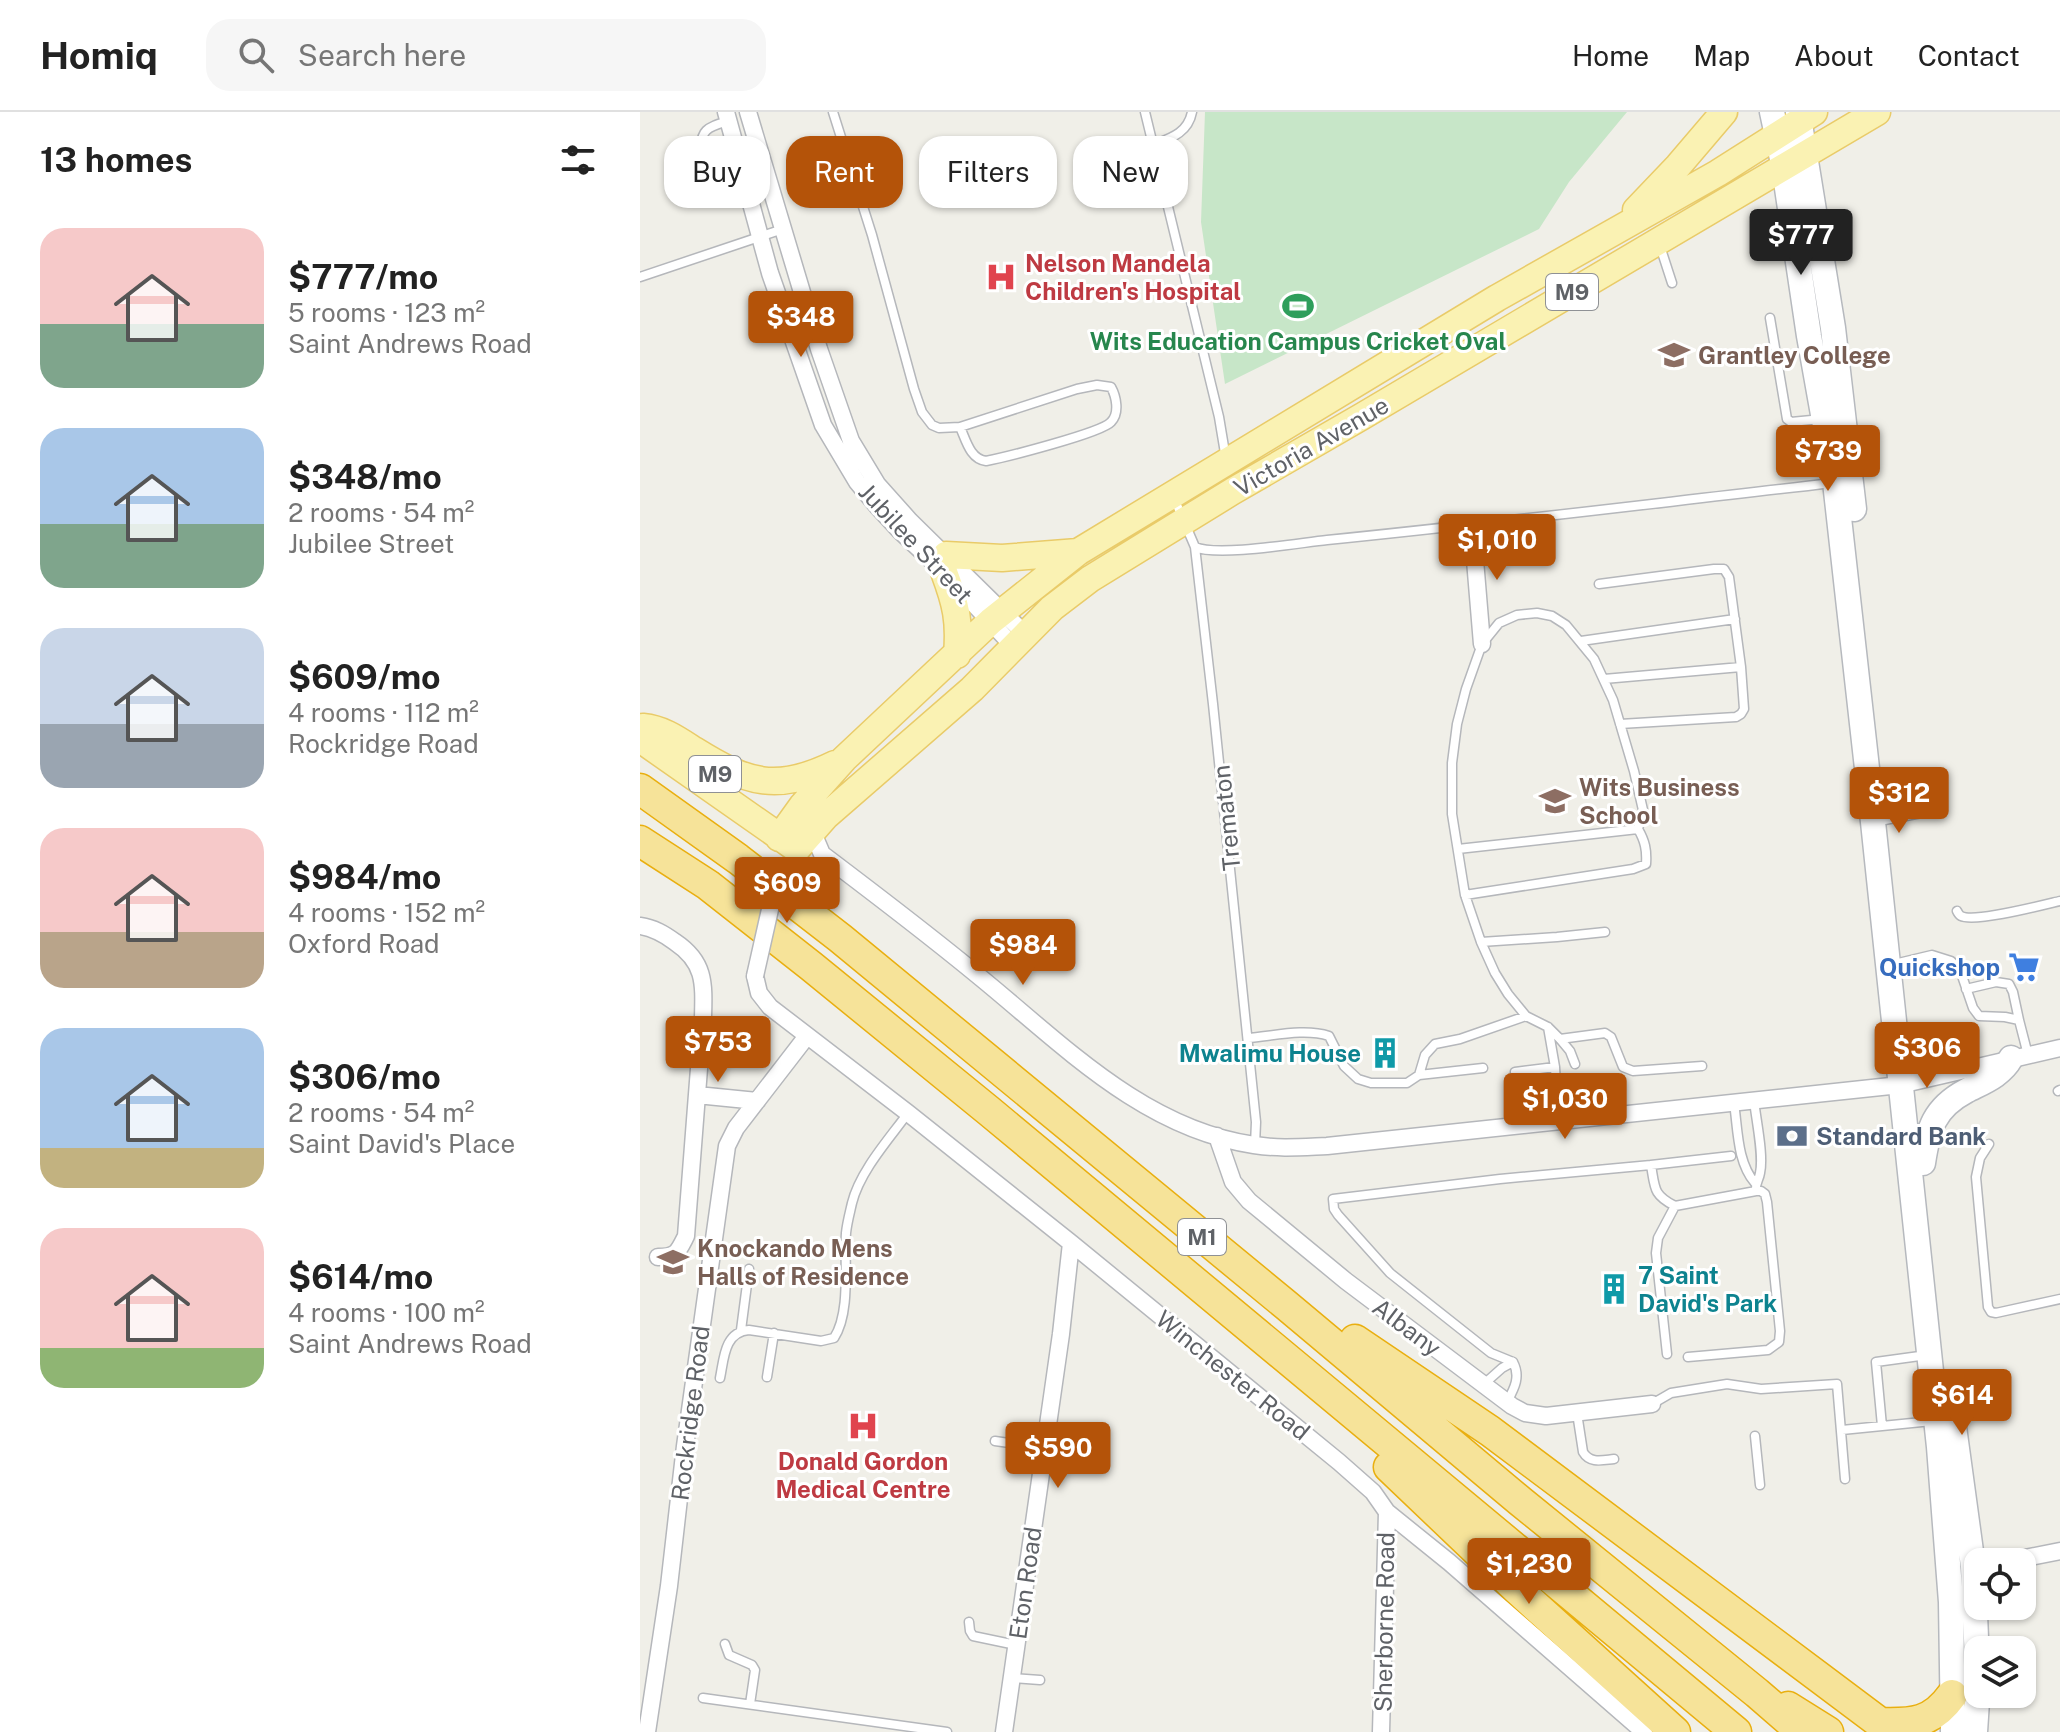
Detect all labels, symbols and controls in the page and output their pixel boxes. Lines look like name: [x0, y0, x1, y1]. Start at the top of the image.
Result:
search box: [206, 19, 766, 91]
text: Homiq: [40, 33, 158, 78]
icon: search: [234, 33, 278, 77]
text: Search here: [298, 37, 466, 73]
text: Home: [1572, 39, 1649, 72]
text: Map: [1693, 39, 1750, 72]
text: About: [1794, 39, 1874, 72]
text: Contact: [1918, 39, 2020, 72]
chip: Buy: [664, 136, 770, 208]
chip: Rent: [786, 136, 903, 208]
chip: Filters: [919, 136, 1057, 208]
chip: New: [1073, 136, 1188, 208]
icon: filters: [556, 138, 600, 182]
text: 13 homes: [40, 140, 192, 180]
pin: $777: [1754, 209, 1848, 277]
text: $777: [1768, 219, 1834, 250]
place label: Nelson Mandela Children's Hospital: [1025, 249, 1241, 305]
text: $777/mo: [288, 257, 438, 297]
icon: home: [104, 260, 200, 356]
hospital icon: Nelson Mandela Children's Hospital: [984, 260, 1018, 294]
road number: M9: [1546, 274, 1598, 310]
sports icon: Wits Education Campus Cricket Oval: [1281, 289, 1315, 323]
pin: $348: [754, 291, 848, 359]
text: 5 rooms · 123 m²: [288, 297, 485, 328]
text: $348: [766, 301, 836, 332]
place label: Wits Education Campus Cricket Oval: [1090, 327, 1506, 355]
text: Saint Andrews Road: [288, 328, 532, 359]
school or university icon: Grantley College: [1657, 338, 1691, 372]
place label: Grantley College: [1698, 341, 1891, 369]
street label: Victoria Avenue: [1229, 390, 1393, 502]
pin: $739: [1781, 425, 1875, 493]
text: $739: [1794, 435, 1862, 466]
text: $348/mo: [288, 457, 442, 497]
icon: home: [104, 460, 200, 556]
street label: Jubilee Street: [853, 477, 979, 609]
text: 2 rooms · 54 m²: [288, 497, 474, 528]
pin: $1,010: [1432, 514, 1562, 582]
text: $1,010: [1457, 524, 1537, 555]
text: Jubilee Street: [288, 528, 454, 559]
text: $609/mo: [288, 657, 441, 697]
icon: home: [104, 660, 200, 756]
text: 4 rooms · 112 m²: [288, 697, 479, 728]
text: Rockridge Road: [288, 728, 479, 759]
road number: M9: [689, 756, 741, 792]
street label: Trematon: [1207, 764, 1245, 872]
pin: $312: [1852, 767, 1946, 835]
place label: Wits Business School: [1579, 773, 1740, 829]
text: $312: [1868, 777, 1930, 808]
school or university icon: Wits Business School: [1538, 784, 1572, 818]
text: $984/mo: [288, 857, 441, 897]
pin: $609: [740, 857, 834, 925]
icon: home: [104, 860, 200, 956]
text: $609: [753, 867, 821, 898]
text: 4 rooms · 152 m²: [288, 897, 485, 928]
pin: $984: [976, 919, 1070, 987]
text: Oxford Road: [288, 928, 440, 959]
text: $984: [988, 929, 1058, 960]
supermarket icon: Quickshop: [2007, 950, 2041, 984]
place label: Quickshop: [1879, 953, 2000, 981]
pin: $753: [671, 1016, 765, 1084]
pin: $306: [1880, 1022, 1974, 1090]
text: $753: [684, 1026, 752, 1057]
text: $306: [1893, 1032, 1961, 1063]
building icon: Mwalimu House: [1368, 1036, 1402, 1070]
place label: Mwalimu House: [1179, 1039, 1361, 1067]
text: $306/mo: [288, 1057, 441, 1097]
icon: home: [104, 1060, 200, 1156]
pin: $1,030: [1500, 1073, 1630, 1141]
text: $1,030: [1522, 1083, 1608, 1114]
text: 2 rooms · 54 m²: [288, 1097, 474, 1128]
bank icon: Standard Bank: [1775, 1119, 1809, 1153]
place label: Standard Bank: [1816, 1122, 1986, 1150]
text: Saint David's Place: [288, 1128, 515, 1159]
road number: M1: [1178, 1219, 1226, 1255]
place label: Knockando Mens Halls of Residence: [697, 1234, 909, 1290]
school or university icon: Knockando Mens Halls of Residence: [656, 1245, 690, 1279]
text: $614/mo: [288, 1257, 433, 1297]
icon: home: [104, 1260, 200, 1356]
place label: 7 Saint David's Park: [1638, 1261, 1777, 1317]
building icon: 7 Saint David's Park: [1597, 1272, 1631, 1306]
street label: Albany: [1367, 1292, 1447, 1362]
text: 4 rooms · 100 m²: [288, 1297, 484, 1328]
street label: Winchester Road: [1151, 1304, 1315, 1446]
street label: Rockridge Road: [665, 1324, 715, 1502]
text: Saint Andrews Road: [288, 1328, 532, 1359]
pin: $614: [1915, 1369, 2009, 1437]
text: $614: [1930, 1379, 1994, 1410]
hospital icon: Donald Gordon Medical Centre: [846, 1409, 880, 1443]
pin: $590: [1011, 1422, 1105, 1490]
text: $590: [1023, 1432, 1093, 1463]
place label: Donald Gordon Medical Centre: [775, 1447, 951, 1503]
street label: Eton Road: [1003, 1525, 1047, 1641]
street label: Sherborne Road: [1368, 1532, 1400, 1712]
pin: $1,230: [1464, 1538, 1594, 1606]
text: $1,230: [1485, 1548, 1573, 1579]
map controls: [1964, 1548, 2036, 1708]
button: locate: [1964, 1548, 2036, 1620]
button: layers: [1964, 1636, 2036, 1708]

